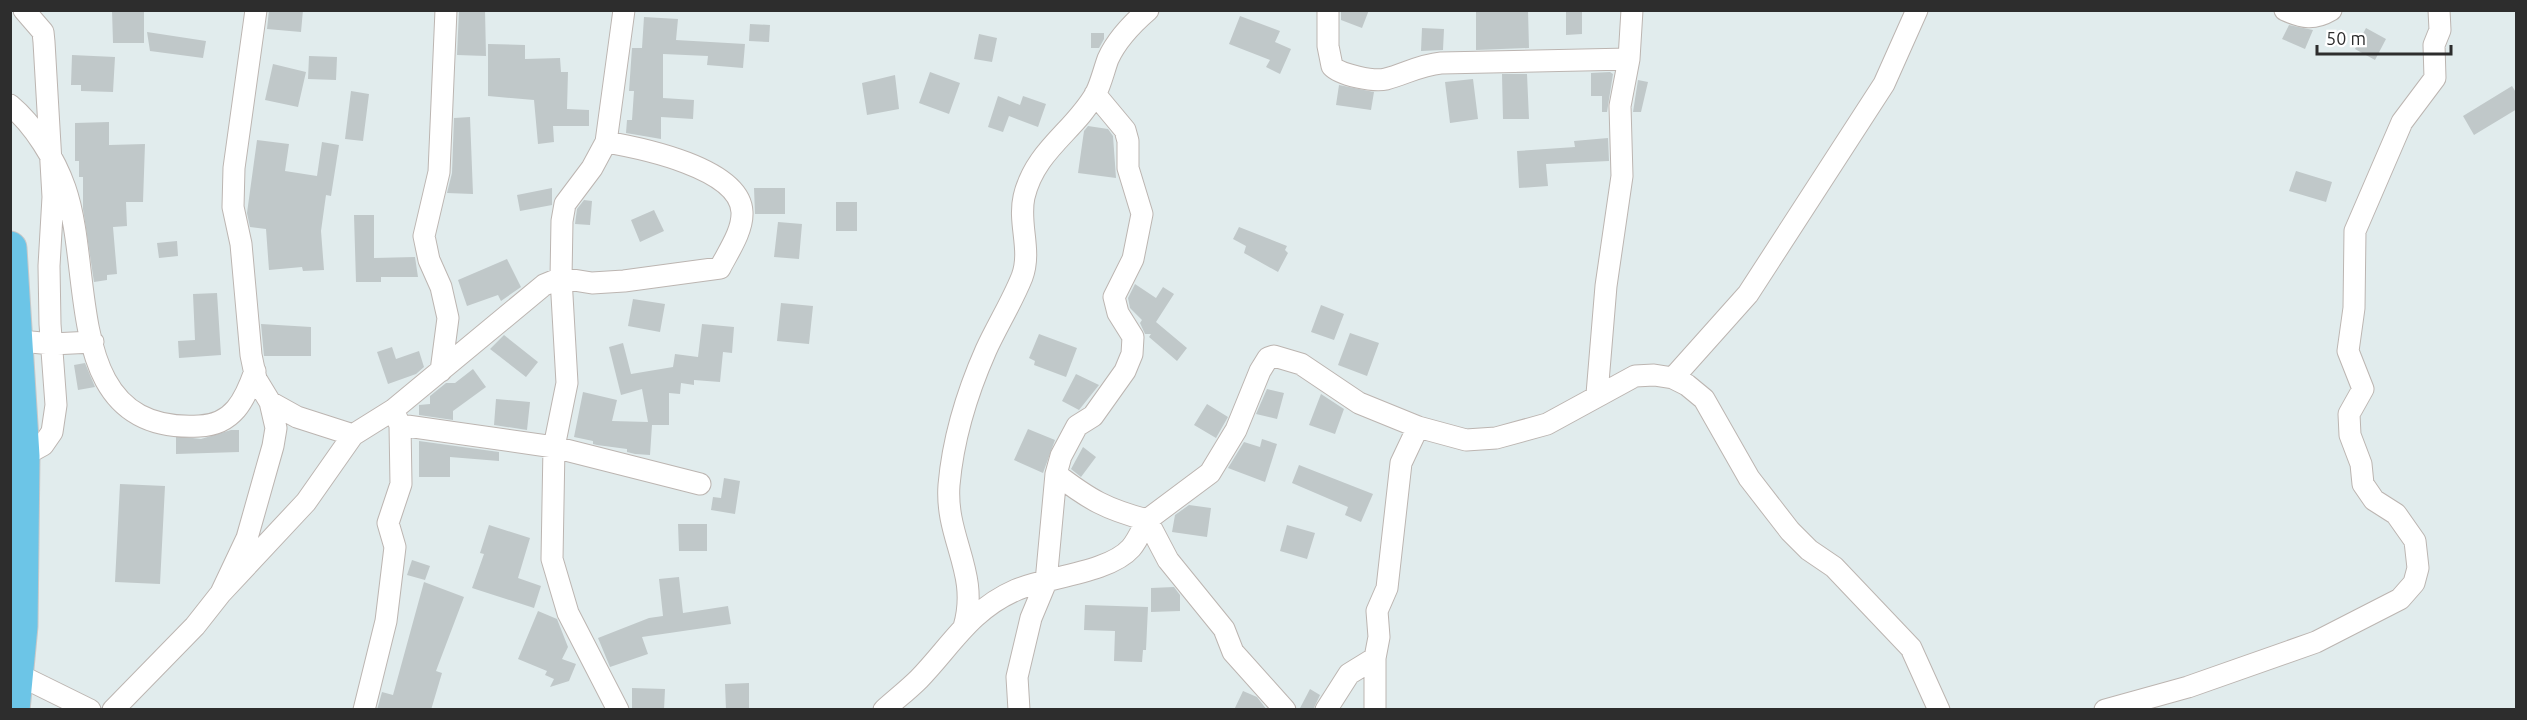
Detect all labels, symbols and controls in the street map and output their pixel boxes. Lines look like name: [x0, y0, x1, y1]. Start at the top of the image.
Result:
scale bar: [2317, 18, 2450, 56]
text: 50 m: [2326, 28, 2366, 48]

